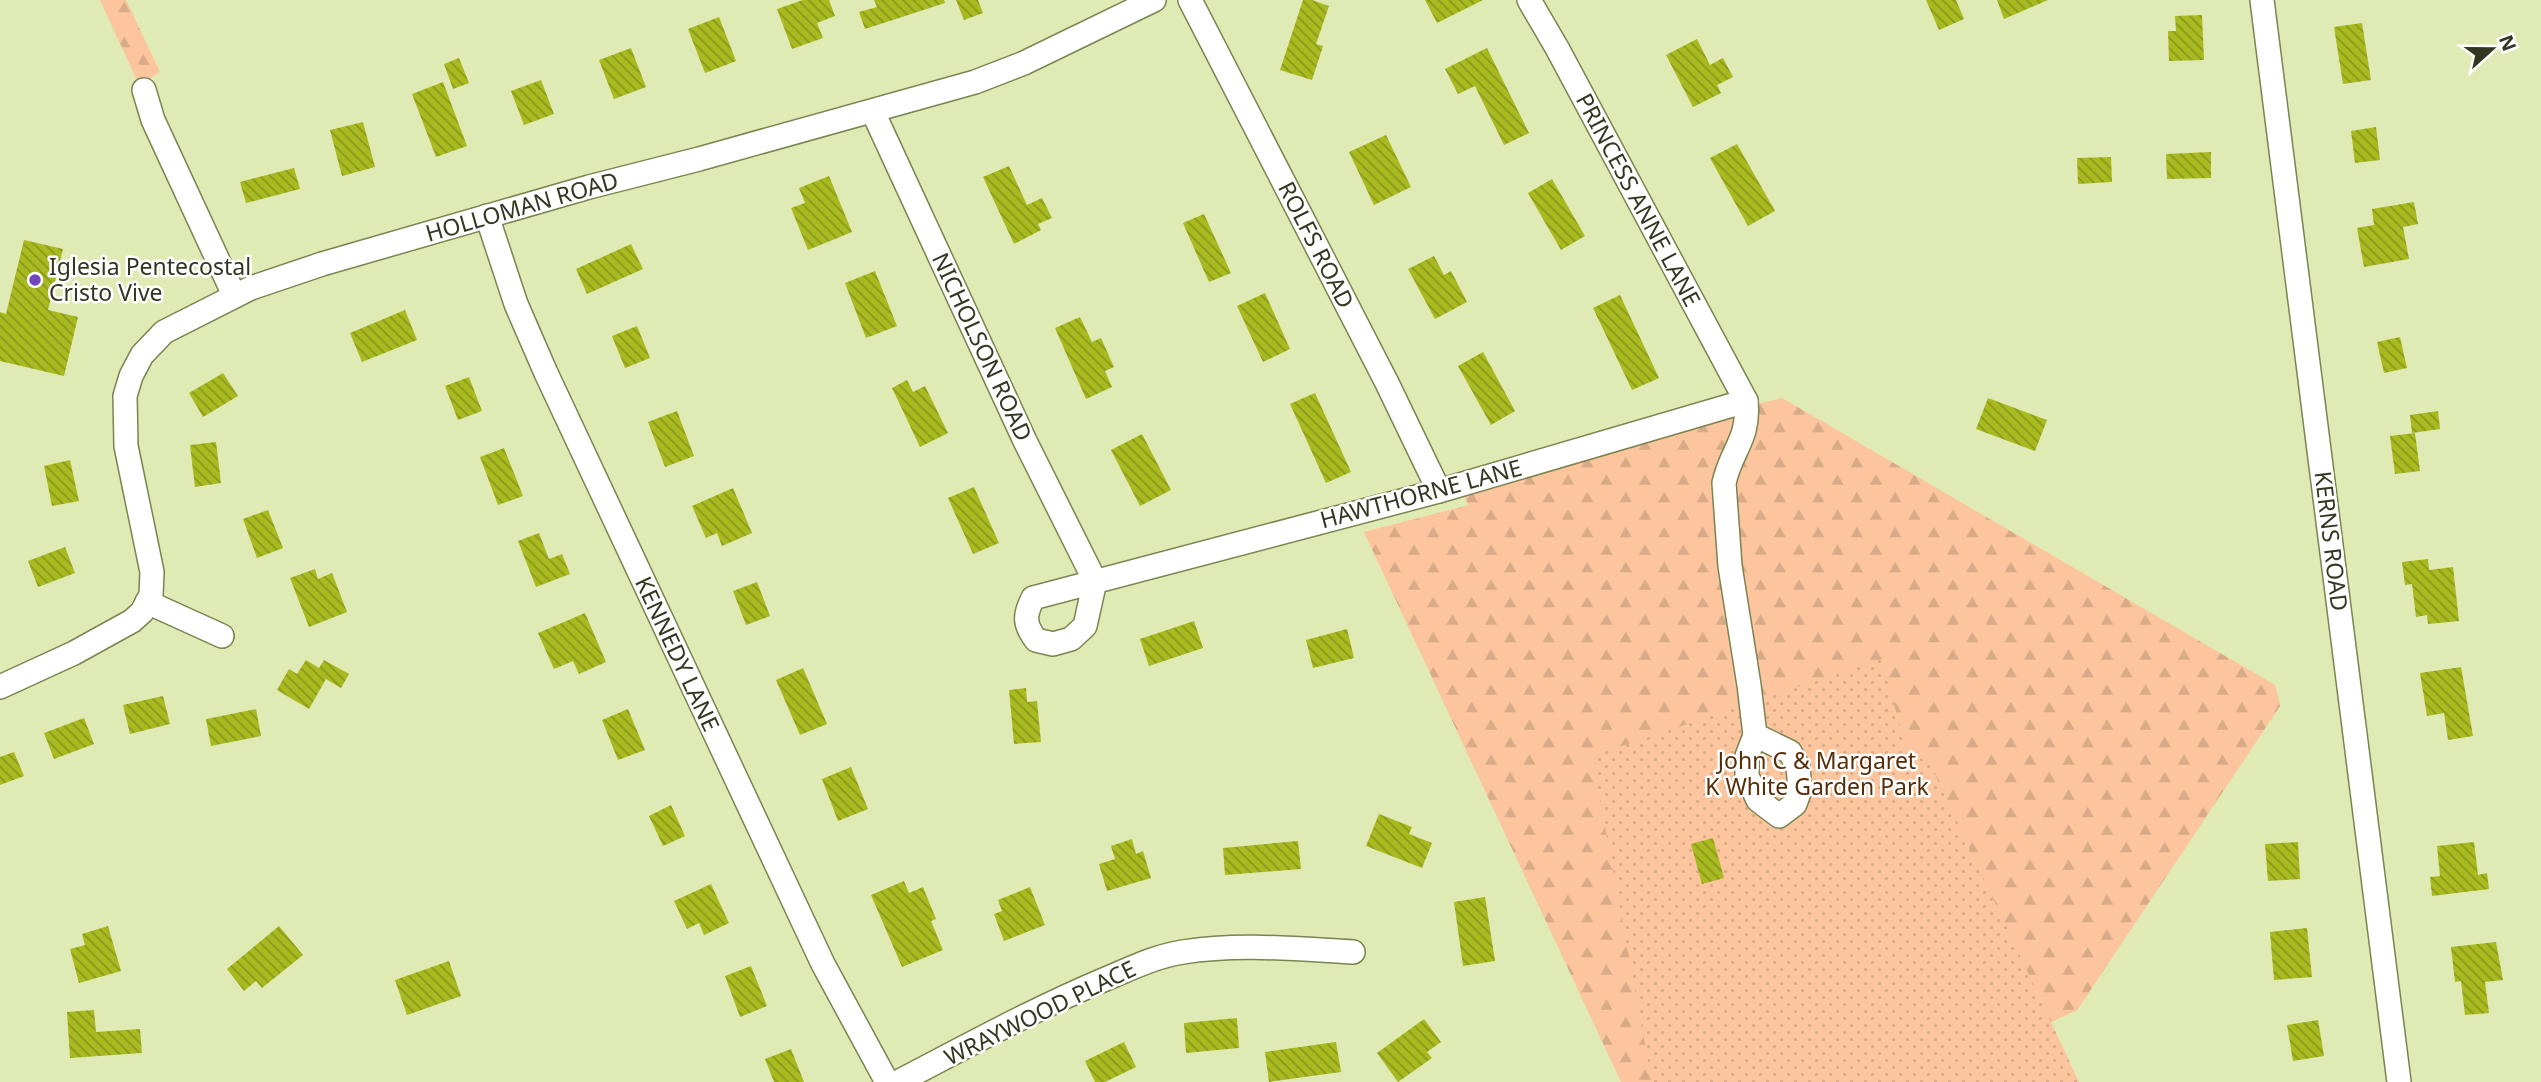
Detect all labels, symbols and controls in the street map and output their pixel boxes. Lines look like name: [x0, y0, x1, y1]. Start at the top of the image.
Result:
north arrow: [2457, 14, 2527, 84]
text: N: [2493, 31, 2523, 55]
street label: PRINCESS ANNE LANE: [1569, 87, 1709, 312]
street label: HOLLOMAN ROAD: [422, 163, 622, 249]
street label: ROLFS ROAD: [1271, 176, 1363, 313]
street label: NICHOLSON ROAD: [925, 247, 1041, 446]
place label: Iglesia Pentecostal Cristo Vive: [49, 250, 251, 308]
marker: Iglesia Pentecostal Cristo Vive: [27, 272, 43, 288]
street label: HAWTHORNE LANE: [1316, 451, 1525, 535]
street label: KERNS ROAD: [2308, 469, 2356, 613]
street label: KENNEDY LANE: [628, 571, 728, 736]
park label: John C & Margaret K White Garden Park: [1705, 744, 1930, 802]
street label: WRAYWOOD PLACE: [938, 952, 1141, 1072]

